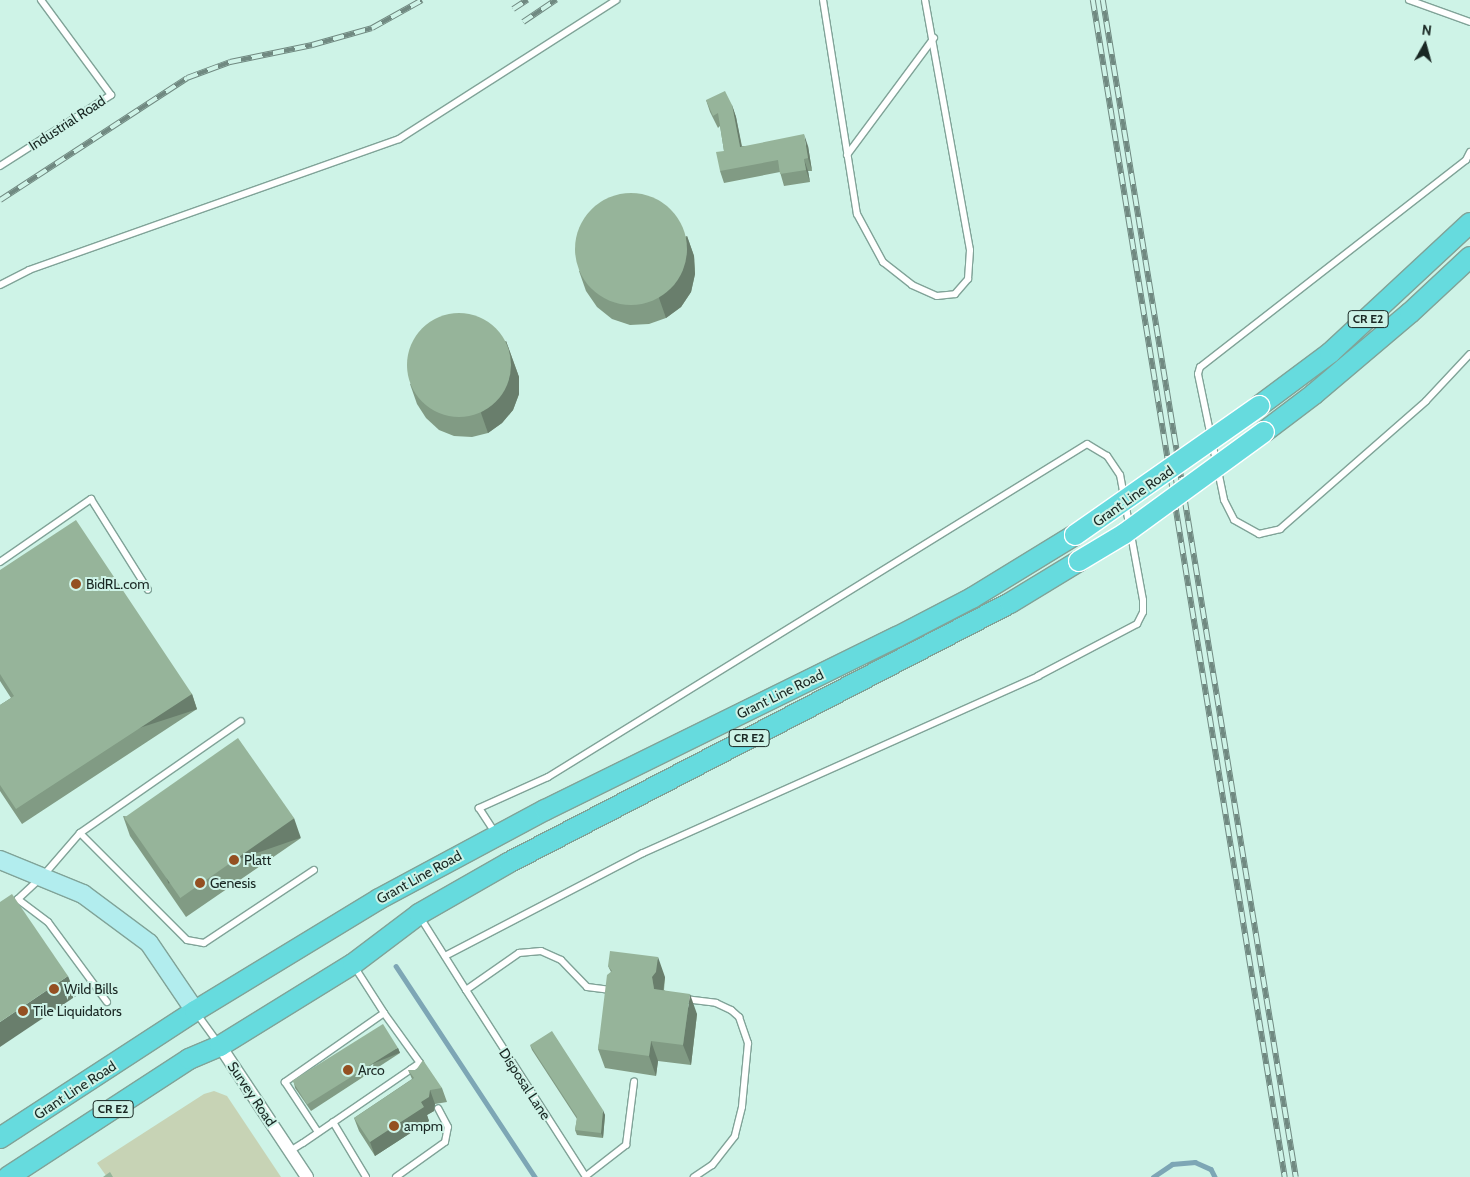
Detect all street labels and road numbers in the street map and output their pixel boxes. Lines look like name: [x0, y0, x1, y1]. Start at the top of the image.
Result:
street label: Industrial Road: [26, 92, 108, 154]
road number: CR E2: [1347, 310, 1389, 328]
street label: Grant Line Road: [1089, 462, 1177, 530]
street label: Grant Line Road: [734, 666, 826, 722]
road number: CR E2: [728, 728, 770, 748]
street label: Grant Line Road: [374, 847, 464, 907]
street label: Disposal Lane: [496, 1045, 554, 1123]
street label: Grant Line Road: [31, 1057, 119, 1123]
street label: Survey Road: [224, 1059, 280, 1129]
road number: CR E2: [92, 1100, 134, 1118]

